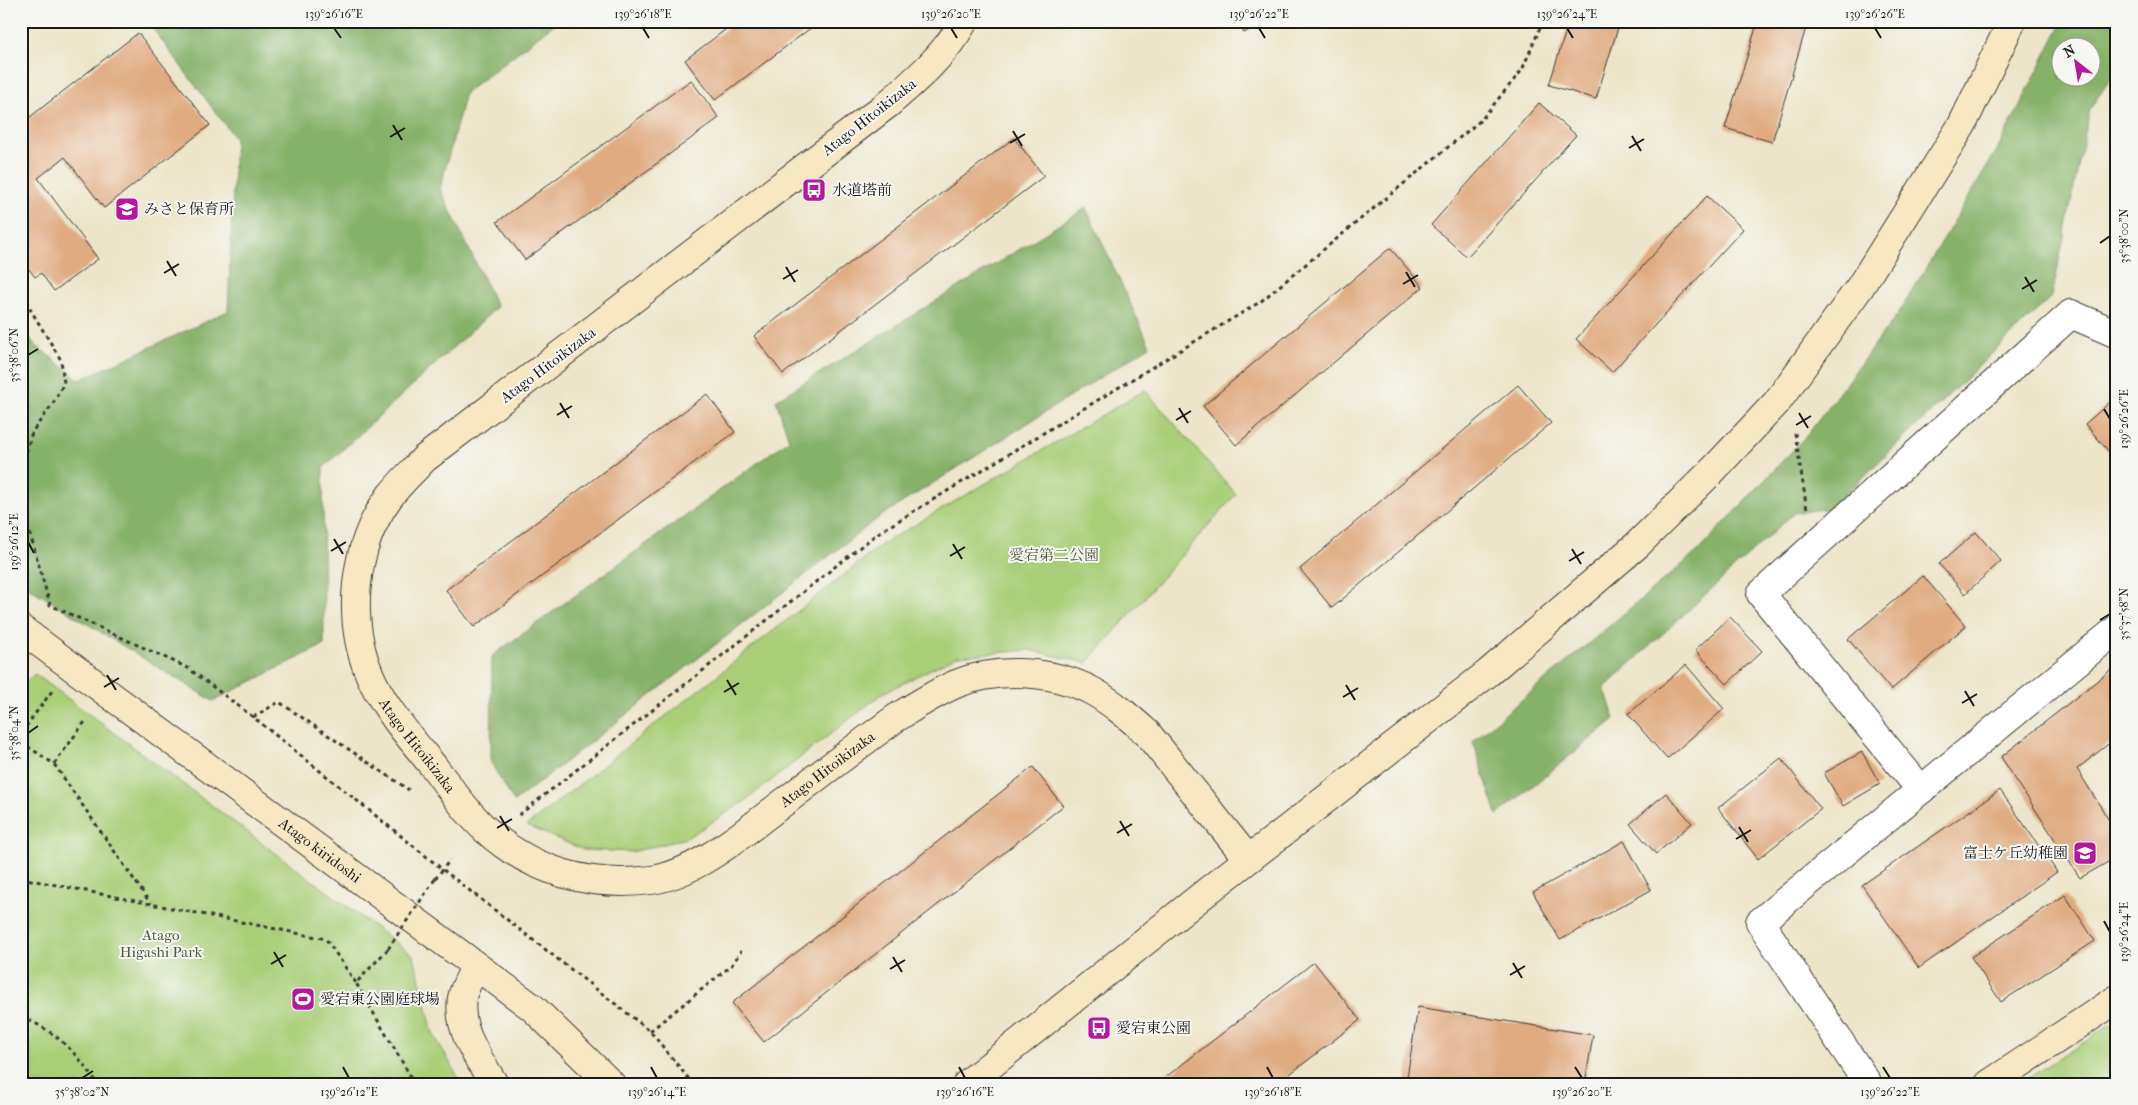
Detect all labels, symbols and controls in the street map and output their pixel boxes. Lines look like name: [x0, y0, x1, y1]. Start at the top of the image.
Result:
text: 139°26'16"E: [305, 7, 363, 21]
text: 139°26'18"E: [614, 7, 672, 21]
text: 139°26'20"E: [921, 7, 981, 21]
text: 139°26'22"E: [1229, 7, 1289, 21]
text: 139°26'24"E: [1537, 7, 1597, 21]
text: 139°26'26"E: [1845, 7, 1905, 21]
north arrow: [2050, 38, 2100, 88]
text: N: [2061, 41, 2079, 61]
street label: Atago Hitoikizaka: [818, 74, 920, 160]
bus stop icon: 水道塔前: [801, 177, 827, 203]
place label: 水道塔前: [832, 181, 892, 199]
school or university icon: みさと保育所: [114, 196, 140, 222]
place label: みさと保育所: [144, 200, 234, 218]
text: 35°38'00"N: [2117, 208, 2131, 264]
street label: Atago Hitoikizaka: [496, 323, 600, 407]
text: 35°38'06"N: [7, 328, 21, 382]
text: 139°26'26"E: [2117, 389, 2131, 449]
text: 139°26'12"E: [7, 513, 21, 571]
park label: 愛宕第二公園: [1009, 546, 1099, 564]
text: 35°37'58"N: [2117, 588, 2131, 640]
street label: Atago Hitoikizaka: [375, 694, 460, 797]
text: 35°38'04"N: [7, 705, 21, 761]
street label: Atago Hitoikizaka: [776, 727, 879, 812]
street label: Atago kiridoshi: [275, 813, 365, 887]
school or university icon: 富士ケ丘幼稚園: [2072, 840, 2098, 866]
place label: 富士ケ丘幼稚園: [1963, 844, 2068, 862]
text: 139°26'24"E: [2117, 902, 2131, 962]
park label: Atago Higashi Park: [120, 926, 203, 961]
sports icon: 愛宕東公園庭球場: [290, 986, 316, 1012]
place label: 愛宕東公園庭球場: [320, 990, 440, 1008]
bus stop icon: 愛宕東公園: [1086, 1015, 1112, 1041]
place label: 愛宕東公園: [1116, 1019, 1191, 1037]
text: 35°38'02"N: [55, 1085, 109, 1099]
text: 139°26'12"E: [320, 1085, 378, 1099]
text: 139°26'14"E: [628, 1085, 686, 1099]
text: 139°26'16"E: [936, 1085, 994, 1099]
text: 139°26'18"E: [1244, 1085, 1302, 1099]
text: 139°26'20"E: [1552, 1085, 1612, 1099]
text: 139°26'22"E: [1860, 1085, 1920, 1099]

